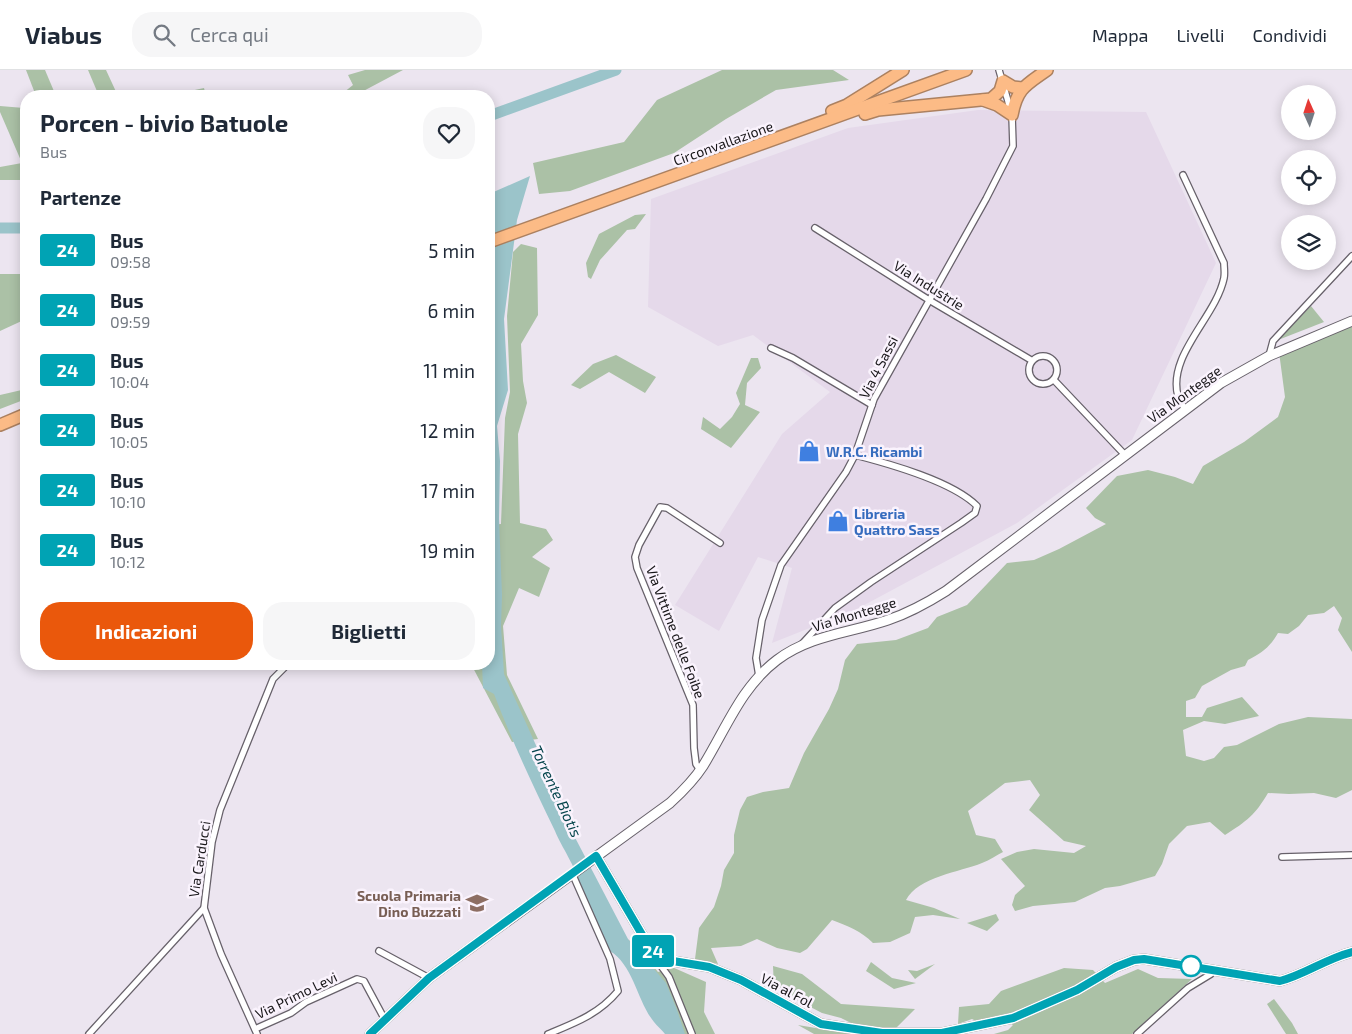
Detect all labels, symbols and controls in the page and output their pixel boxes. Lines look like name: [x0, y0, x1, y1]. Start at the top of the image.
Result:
search box: [132, 12, 482, 57]
text: Viabus: [25, 20, 102, 49]
icon: search: [150, 21, 178, 49]
text: Cerca qui: [190, 23, 269, 46]
text: Mappa: [1092, 24, 1149, 46]
text: Livelli: [1177, 24, 1224, 46]
text: Condividi: [1252, 24, 1327, 46]
north arrow: [1281, 85, 1336, 140]
map controls: [1281, 85, 1336, 270]
button: heart: [423, 107, 475, 159]
text: Porcen - bivio Batuole: [40, 108, 288, 137]
street label: Circonvallazione: [671, 117, 775, 169]
text: Bus: [40, 142, 67, 161]
button: locate: [1281, 150, 1336, 205]
text: Partenze: [40, 186, 121, 209]
button: layers: [1281, 215, 1336, 270]
text: Bus: [110, 229, 144, 252]
text: 24: [57, 239, 78, 261]
text: 5 min: [428, 239, 475, 262]
text: 09:58: [110, 252, 151, 271]
street label: Via Industrie: [891, 257, 967, 313]
text: Bus: [110, 289, 144, 312]
text: 24: [57, 299, 78, 321]
text: 6 min: [427, 299, 475, 322]
text: 09:59: [110, 312, 150, 331]
street label: Via 4 Sassi: [855, 333, 901, 401]
text: Bus: [110, 349, 144, 372]
text: 24: [57, 359, 78, 381]
text: 11 min: [423, 359, 475, 382]
street label: Via Montegge: [1144, 362, 1224, 426]
text: 10:04: [110, 372, 149, 391]
text: Bus: [110, 409, 144, 432]
text: 24: [57, 419, 78, 441]
text: 12 min: [420, 419, 475, 442]
text: 10:05: [110, 432, 148, 451]
shop icon: W.R.C. Ricambi: [796, 438, 822, 464]
place label: W.R.C. Ricambi: [826, 443, 922, 460]
text: Bus: [110, 469, 144, 492]
text: 24: [57, 479, 78, 501]
text: 17 min: [421, 479, 475, 502]
text: 10:10: [110, 492, 146, 511]
place label: Libreria Quattro Sass: [854, 505, 940, 539]
shop icon: Libreria Quattro Sass: [825, 508, 851, 534]
text: Bus: [110, 529, 144, 552]
text: 24: [57, 539, 78, 561]
text: 19 min: [420, 539, 475, 562]
text: 10:12: [110, 552, 145, 571]
street label: Via Vittime delle Foibe: [643, 563, 709, 701]
street label: Via Montegge: [810, 593, 898, 635]
button: Indicazioni: [40, 602, 253, 660]
button: Biglietti: [263, 602, 475, 660]
water label: Torrente Biotis: [528, 742, 586, 840]
street label: Via Carducci: [185, 820, 213, 898]
place label: Scuola Primaria Dino Buzzati: [357, 887, 461, 920]
school or university icon: Scuola Primaria Dino Buzzati: [464, 890, 490, 916]
line badge: 24: [630, 935, 676, 967]
text: 24: [642, 940, 664, 962]
unlabelled marker: [1180, 955, 1202, 977]
street label: Via Primo Levi: [252, 968, 340, 1022]
street label: Via al Fol: [758, 969, 817, 1011]

